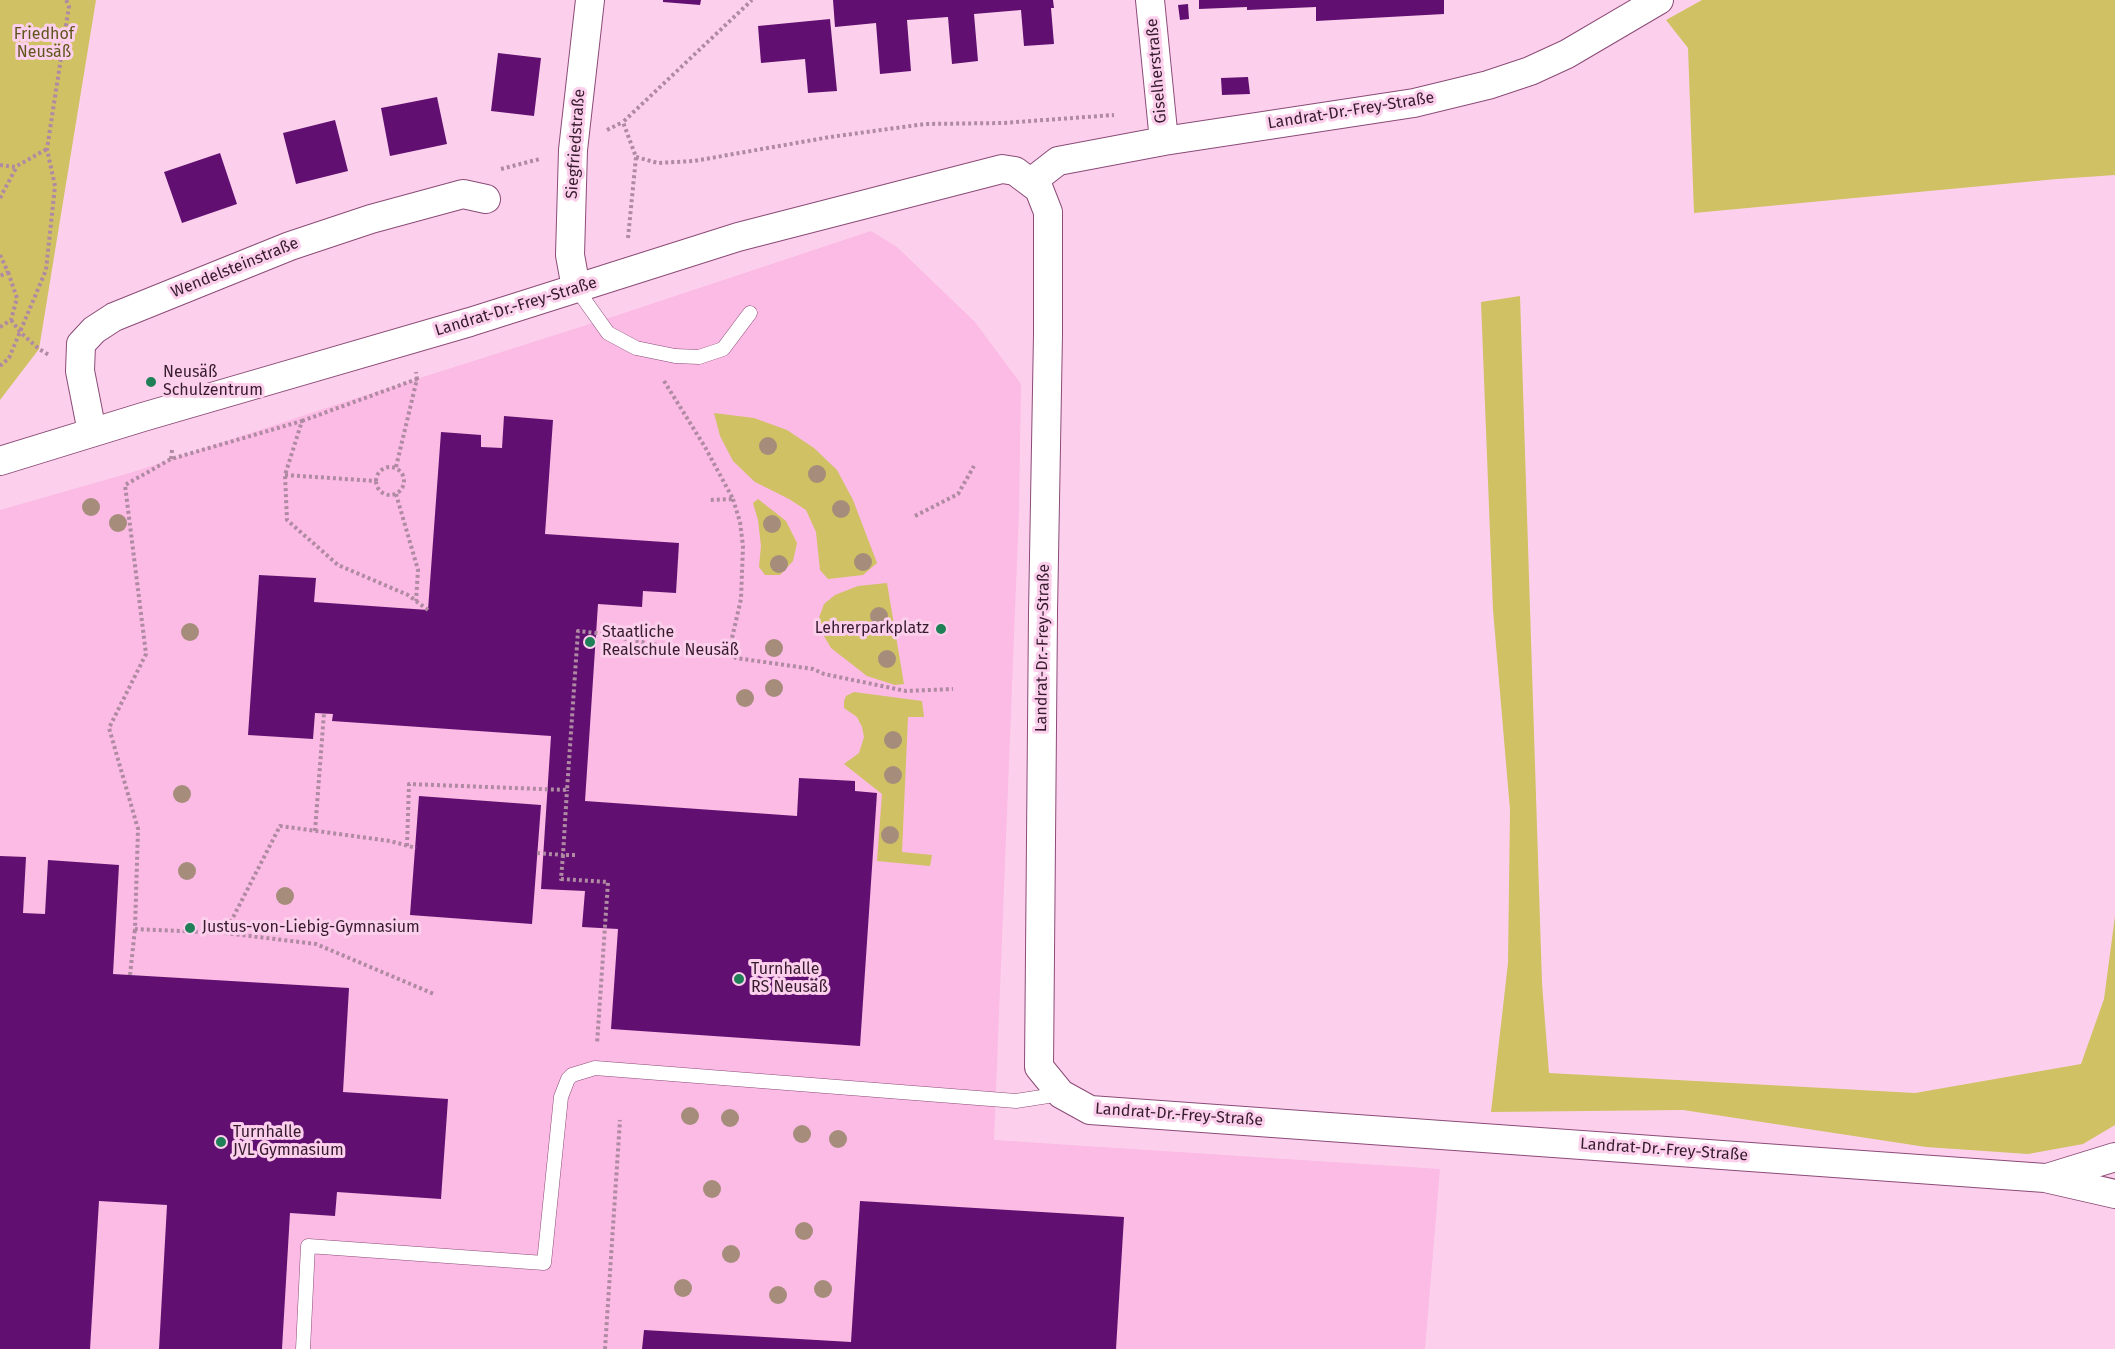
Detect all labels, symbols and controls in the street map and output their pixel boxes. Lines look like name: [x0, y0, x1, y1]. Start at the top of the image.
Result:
street label: Giselherstraße: [1143, 18, 1171, 124]
park label: Friedhof Neusäß: [14, 25, 74, 63]
street label: Siegfriedstraße: [563, 88, 589, 200]
street label: Landrat-Dr.-Frey-Straße: [1266, 88, 1436, 134]
street label: Wendelsteinstraße: [169, 234, 301, 302]
street label: Landrat-Dr.-Frey-Straße: [433, 273, 599, 341]
place label: Neusäß Schulzentrum: [163, 363, 263, 401]
marker: Neusäß Schulzentrum: [144, 375, 158, 389]
street label: Landrat-Dr.-Frey-Straße: [1032, 564, 1054, 732]
place label: Lehrerparkplatz: [815, 619, 929, 639]
marker: Lehrerparkplatz: [934, 622, 948, 636]
place label: Staatliche Realschule Neusäß: [602, 623, 739, 661]
marker: Staatliche Realschule Neusäß: [583, 635, 597, 649]
place label: Justus-von-Liebig-Gymnasium: [202, 918, 420, 938]
marker: Justus-von-Liebig-Gymnasium: [183, 921, 197, 935]
place label: Turnhalle RS Neusäß: [751, 960, 828, 998]
marker: Turnhalle RS Neusäß: [732, 972, 746, 986]
street label: Landrat-Dr.-Frey-Straße: [1094, 1100, 1264, 1130]
place label: Turnhalle JVL Gymnasium: [233, 1123, 344, 1161]
marker: Turnhalle JVL Gymnasium: [214, 1135, 228, 1149]
street label: Landrat-Dr.-Frey-Straße: [1579, 1135, 1749, 1165]

